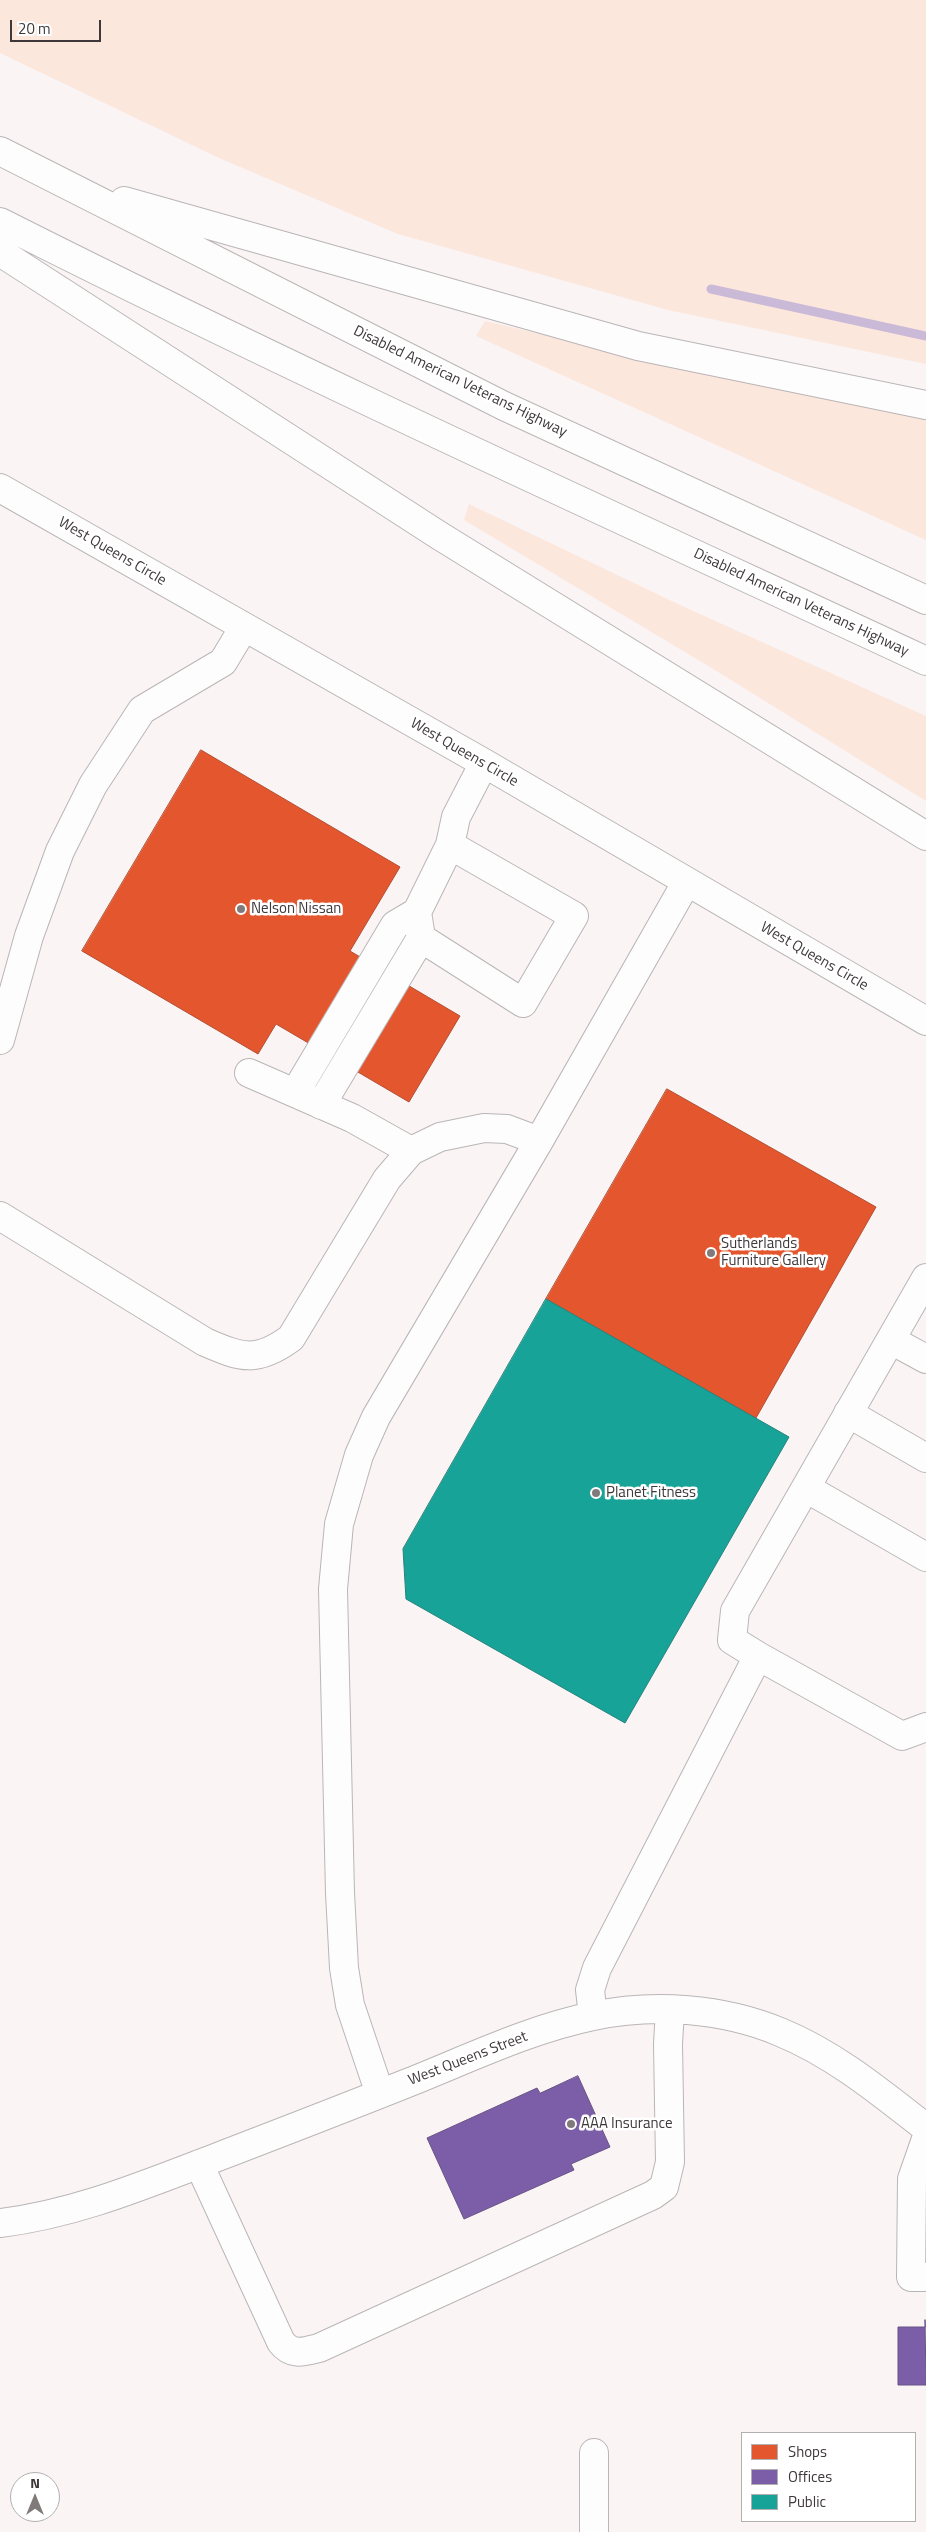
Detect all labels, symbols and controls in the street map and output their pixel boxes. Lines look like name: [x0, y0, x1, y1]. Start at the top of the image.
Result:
scale bar: [12, 10, 104, 42]
text: 20 m: [18, 17, 51, 40]
street label: Disabled American Veterans Highway: [350, 322, 570, 442]
street label: West Queens Circle: [55, 514, 169, 590]
street label: Disabled American Veterans Highway: [691, 545, 911, 661]
street label: West Queens Circle: [407, 715, 521, 791]
place label: Nelson Nissan: [251, 900, 341, 918]
marker: Nelson Nissan: [235, 903, 247, 915]
street label: West Queens Circle: [757, 919, 871, 995]
place label: Sutherlands Furniture Gallery: [721, 1235, 826, 1270]
marker: Sutherlands Furniture Gallery: [705, 1247, 717, 1259]
place label: Planet Fitness: [606, 1484, 696, 1502]
marker: Planet Fitness: [590, 1487, 602, 1499]
street label: West Queens Street: [406, 2028, 530, 2090]
place label: AAA Insurance: [581, 2115, 673, 2133]
marker: AAA Insurance: [565, 2118, 577, 2130]
legend: [741, 2432, 916, 2522]
text: Shops: [788, 2440, 827, 2463]
text: Offices: [788, 2465, 832, 2488]
north arrow: [10, 2472, 60, 2522]
text: N: [30, 2472, 40, 2493]
text: Public: [788, 2490, 826, 2513]

